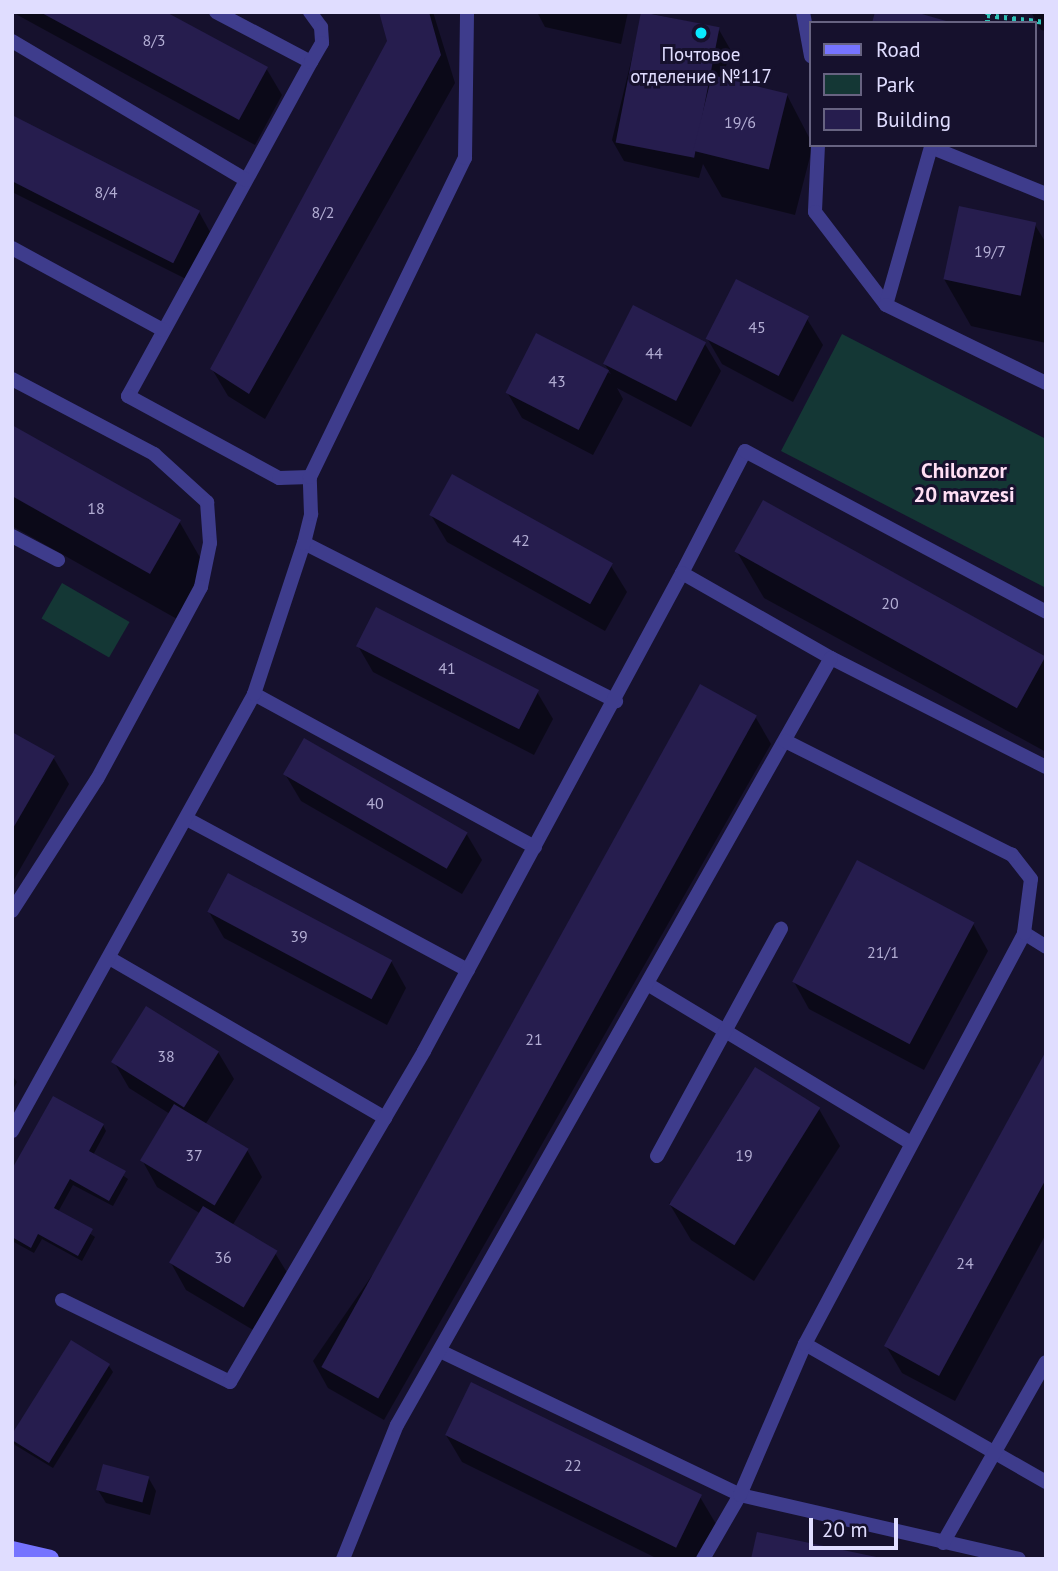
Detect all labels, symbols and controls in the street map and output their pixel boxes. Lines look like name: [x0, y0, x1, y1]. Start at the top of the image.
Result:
legend: [810, 21, 1037, 147]
marker: Почтовое отделение №117: [693, 25, 709, 41]
house number: 8/3: [142, 30, 166, 50]
text: Road: [876, 36, 920, 63]
place label: Почтовое отделение №117: [630, 44, 772, 88]
text: Park: [876, 71, 915, 98]
text: Building: [876, 106, 951, 133]
house number: 19/6: [724, 112, 756, 132]
house number: 8/4: [94, 182, 118, 202]
house number: 8/2: [311, 202, 335, 222]
house number: 19/7: [974, 241, 1006, 261]
house number: 45: [748, 317, 766, 337]
house number: 44: [645, 343, 663, 363]
house number: 43: [548, 371, 566, 391]
district label: Chilonzor 20 mavzesi: [913, 458, 1015, 508]
house number: 18: [87, 498, 105, 518]
house number: 42: [512, 530, 530, 550]
house number: 20: [881, 593, 899, 613]
house number: 41: [438, 658, 456, 678]
house number: 40: [366, 793, 384, 813]
house number: 39: [290, 926, 308, 946]
house number: 21/1: [867, 942, 899, 962]
house number: 21: [525, 1029, 543, 1049]
house number: 38: [157, 1046, 175, 1066]
house number: 37: [185, 1145, 203, 1165]
house number: 19: [735, 1145, 753, 1165]
house number: 36: [214, 1247, 232, 1267]
house number: 24: [956, 1253, 974, 1273]
house number: 22: [564, 1455, 582, 1475]
scale bar: [813, 1504, 902, 1548]
text: 20 m: [822, 1516, 868, 1543]

